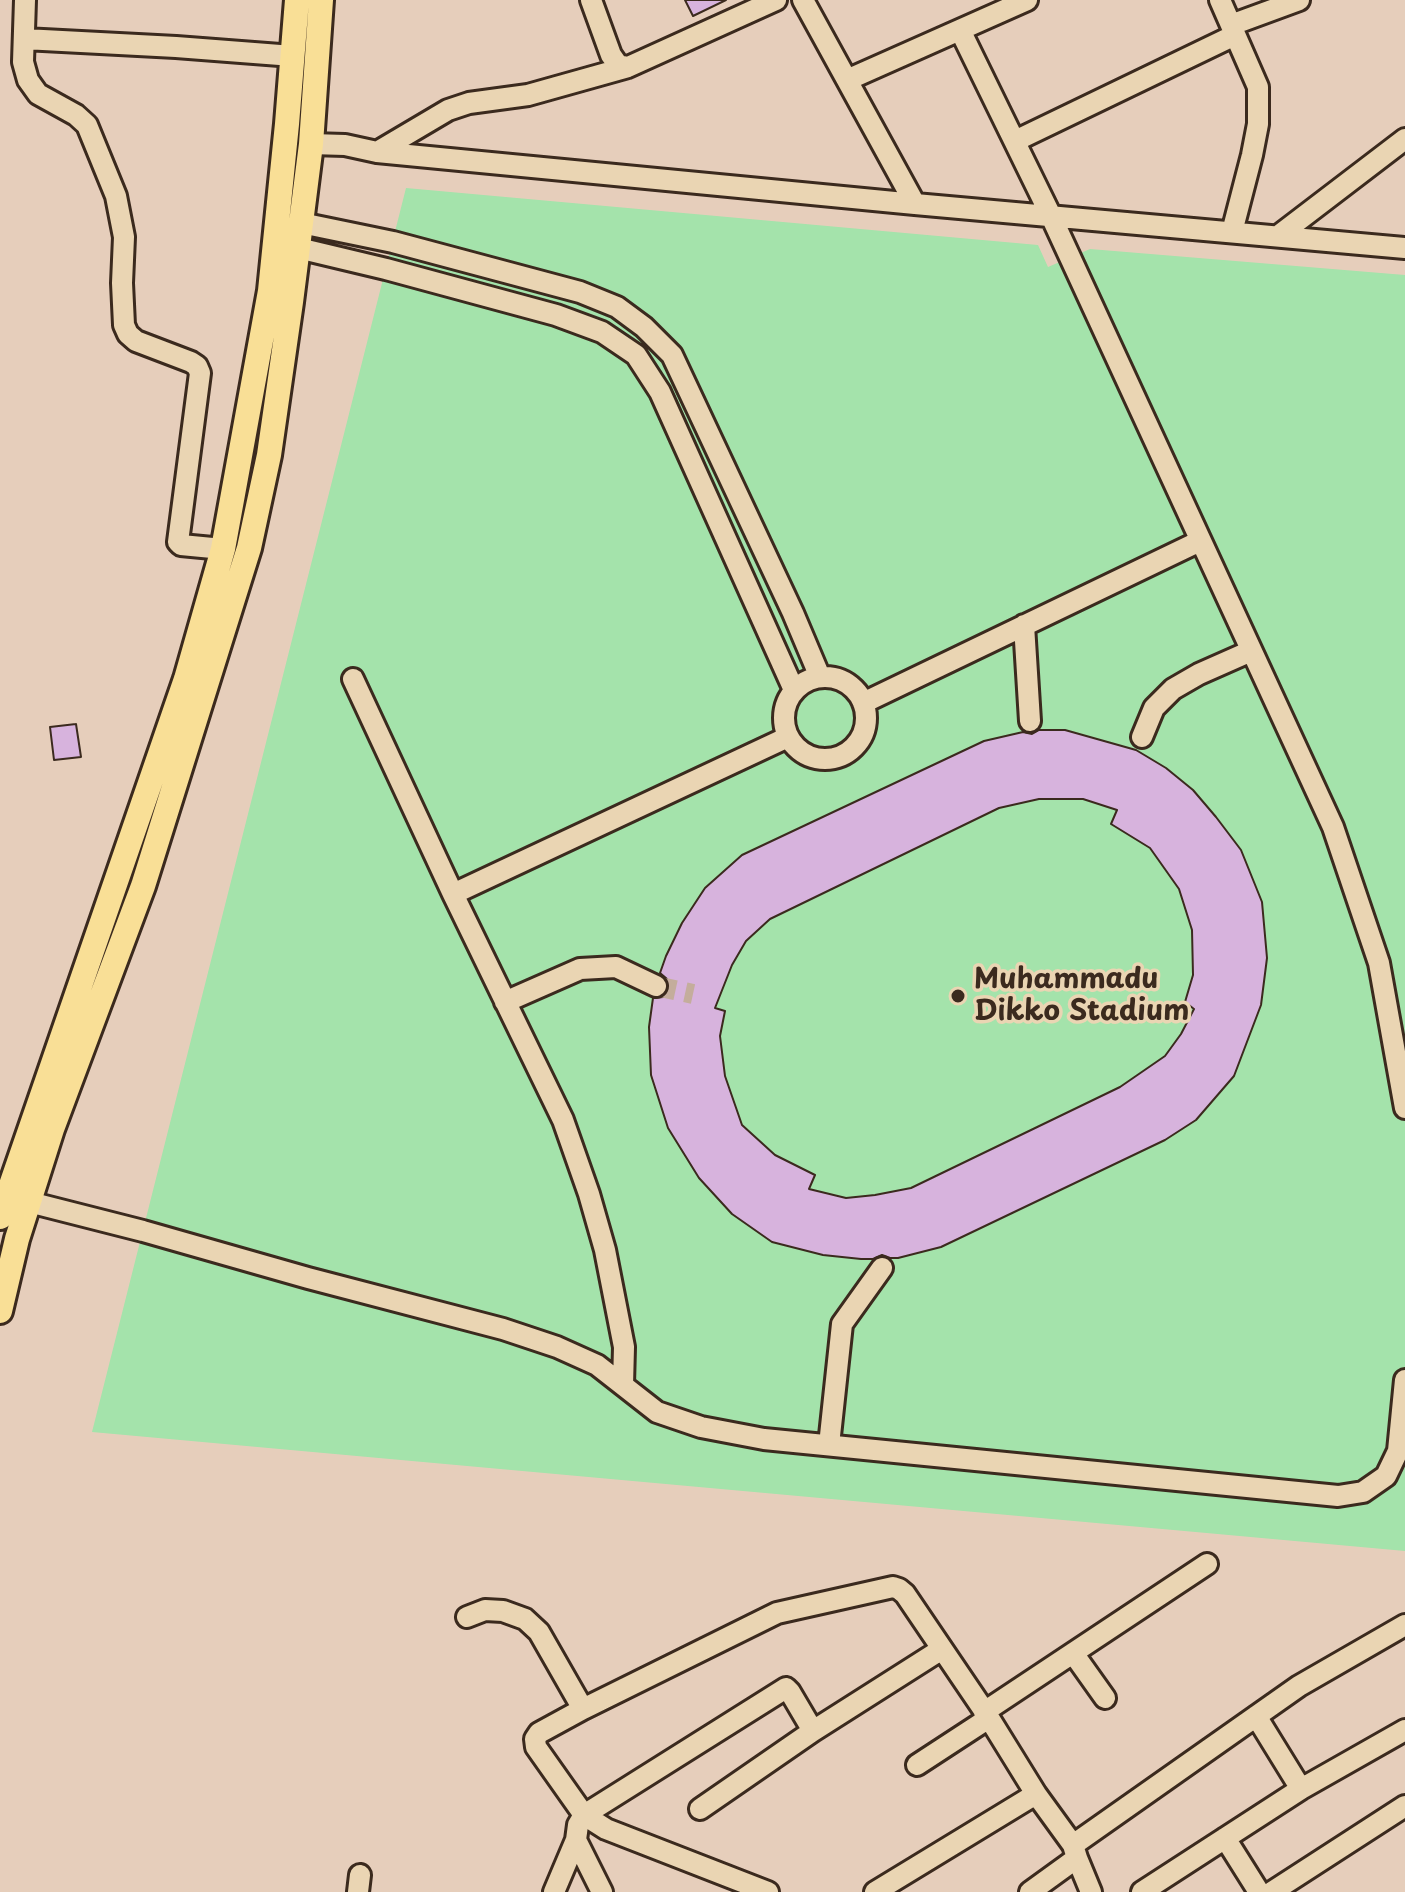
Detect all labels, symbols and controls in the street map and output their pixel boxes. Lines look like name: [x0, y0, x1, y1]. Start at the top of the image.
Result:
place label: Muhammadu Dikko Stadium: [974, 963, 1189, 1029]
marker: Muhammadu Dikko Stadium: [949, 987, 967, 1005]

